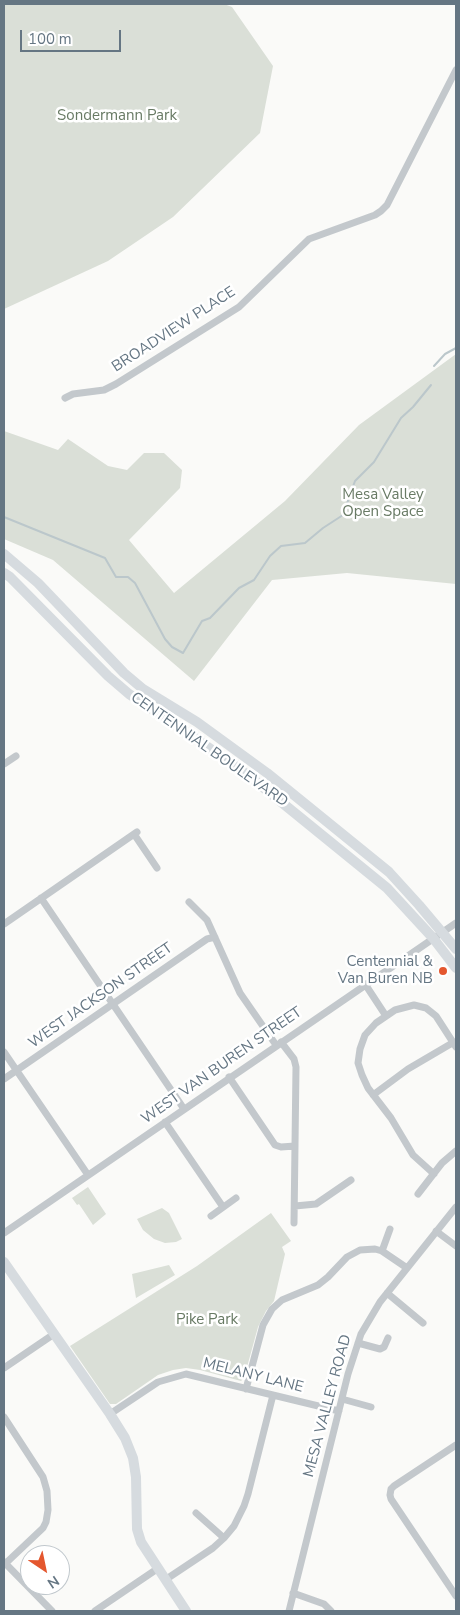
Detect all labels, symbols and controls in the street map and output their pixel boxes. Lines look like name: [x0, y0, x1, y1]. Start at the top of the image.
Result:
scale bar: [22, 20, 124, 52]
text: 100 m: [28, 29, 72, 49]
park label: Sondermann Park: [57, 107, 177, 125]
street label: BROADVIEW PLACE: [109, 283, 239, 377]
park label: Mesa Valley Open Space: [342, 486, 424, 521]
street label: CENTENNIAL BOULEVARD: [127, 689, 291, 811]
street label: WEST JACKSON STREET: [25, 939, 177, 1053]
place label: Centennial & Van Buren NB: [338, 953, 433, 988]
marker: Centennial & Van Buren NB: [437, 965, 449, 977]
street label: WEST VAN BUREN STREET: [138, 1004, 306, 1128]
park label: Pike Park: [176, 1311, 238, 1329]
street label: MESA VALLEY ROAD: [300, 1333, 356, 1479]
street label: MELANY LANE: [201, 1355, 305, 1397]
north arrow: [20, 1545, 70, 1595]
text: N: [43, 1571, 63, 1593]

